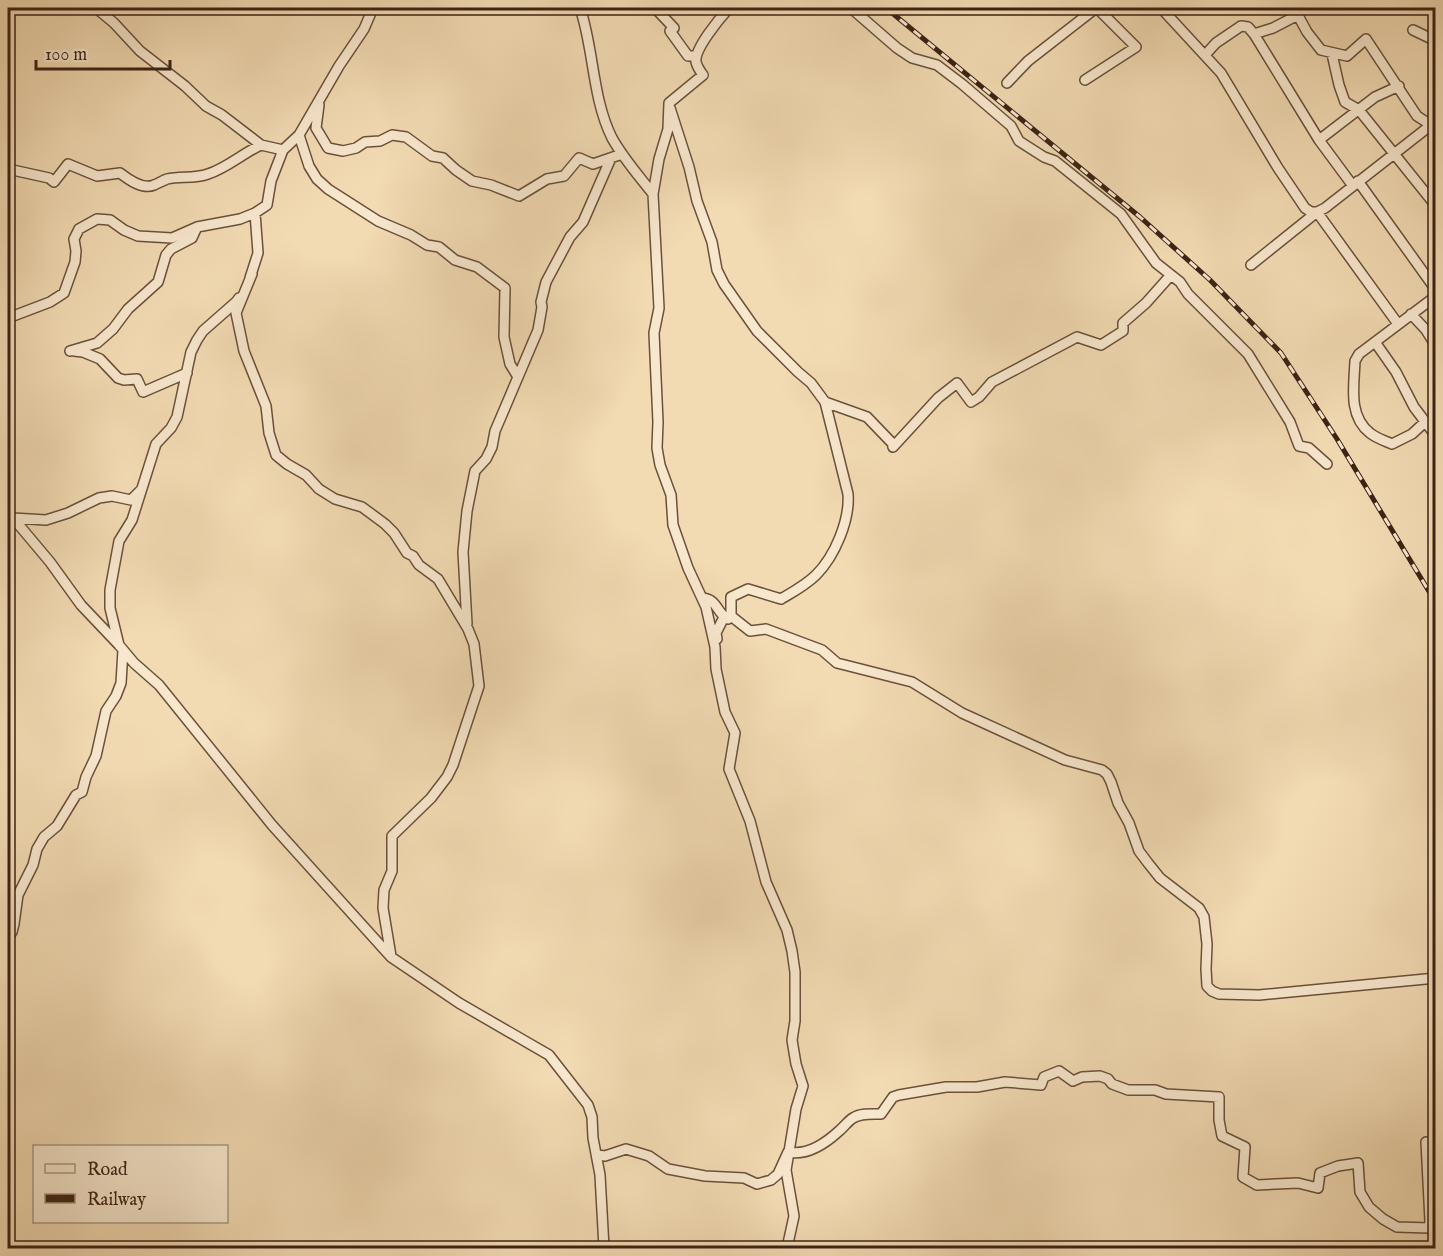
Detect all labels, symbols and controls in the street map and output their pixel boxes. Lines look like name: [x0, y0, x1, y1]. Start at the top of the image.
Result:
scale bar: [36, 33, 170, 71]
text: 100 m: [45, 44, 87, 67]
legend: [33, 1145, 228, 1223]
text: Road: [87, 1159, 128, 1182]
text: Railway: [87, 1189, 146, 1212]

